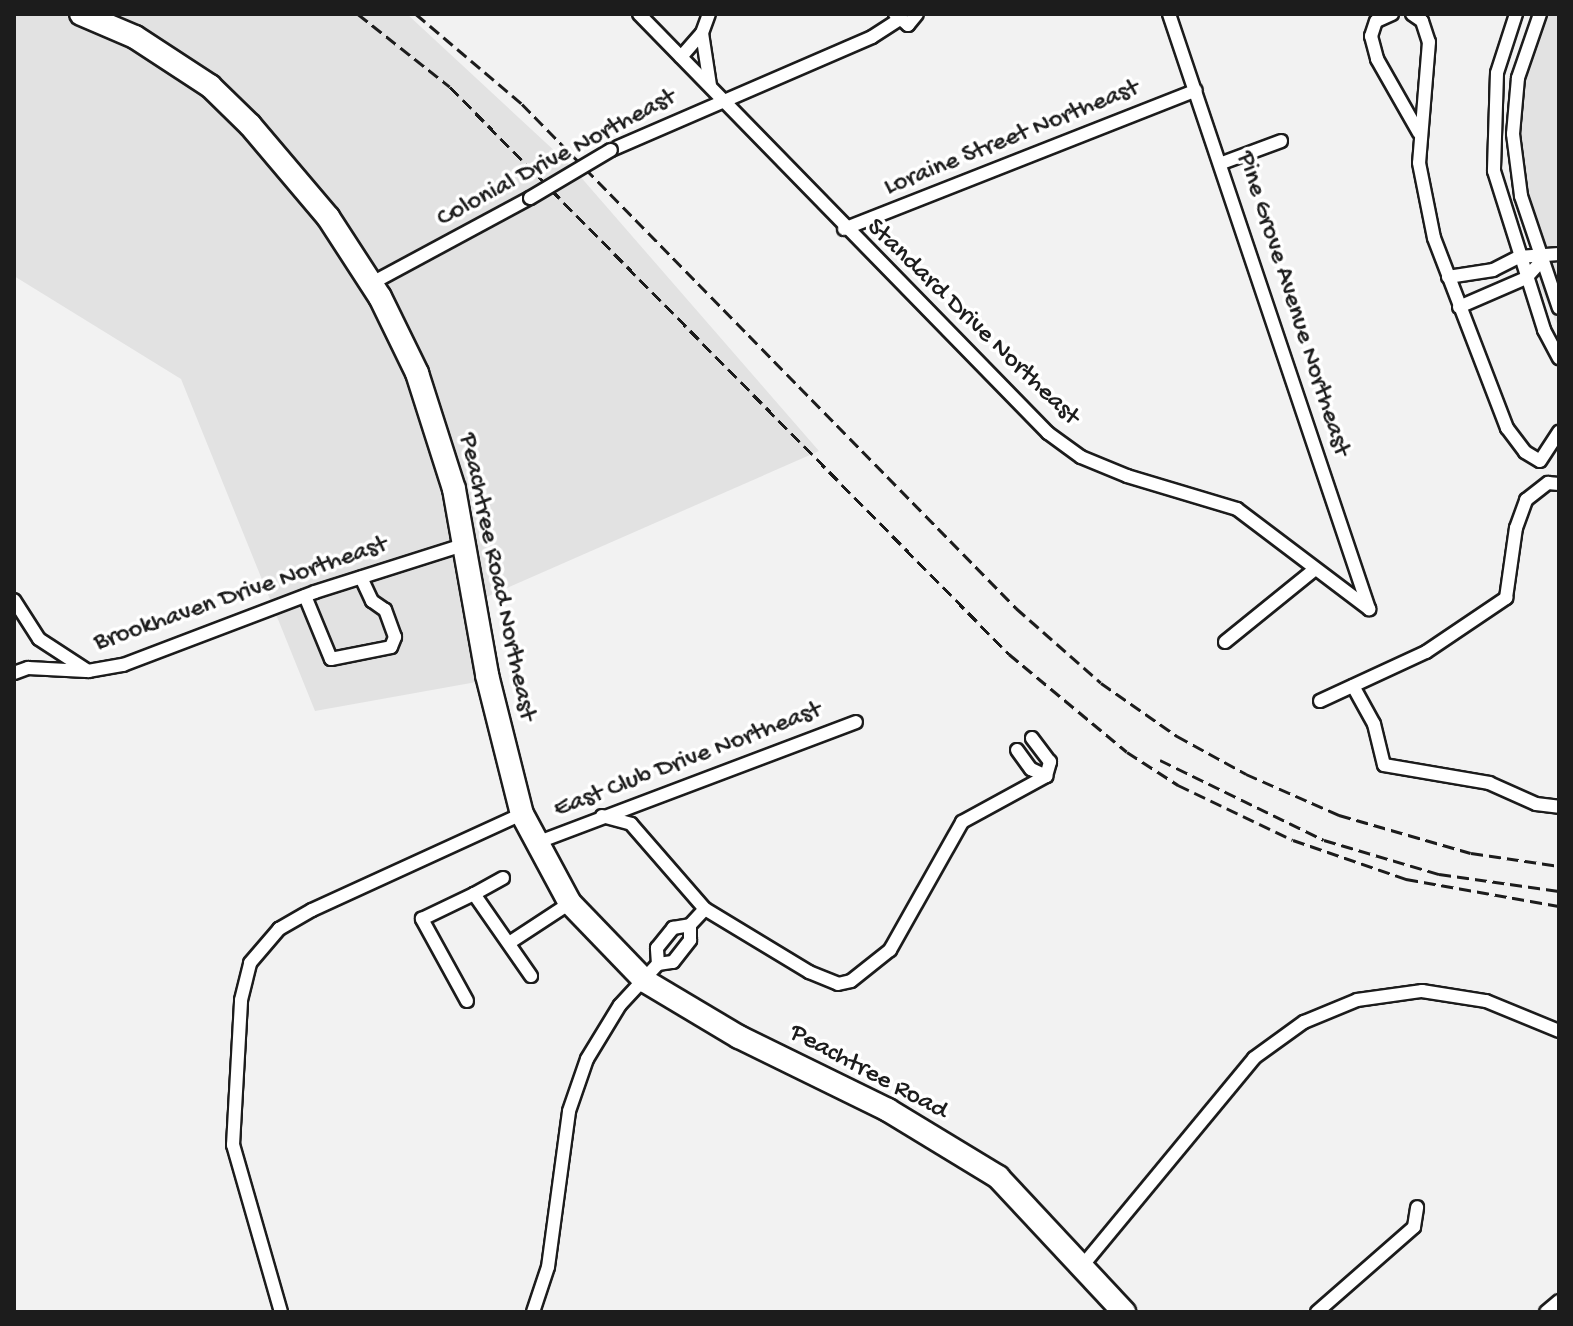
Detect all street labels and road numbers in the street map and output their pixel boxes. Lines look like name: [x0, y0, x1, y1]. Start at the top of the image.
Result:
street label: Loraine Street Northeast: [880, 74, 1144, 204]
street label: Colonial Drive Northeast: [432, 83, 682, 235]
street label: Pine Grove Avenue Northeast: [1228, 148, 1356, 460]
street label: Standard Drive Northeast: [859, 213, 1085, 433]
street label: Peachtree Road Northeast: [450, 430, 542, 724]
street label: Brookhaven Drive Northeast: [90, 530, 392, 660]
street label: East Club Drive Northeast: [550, 696, 826, 826]
street label: Peachtree Road: [784, 1018, 952, 1128]

